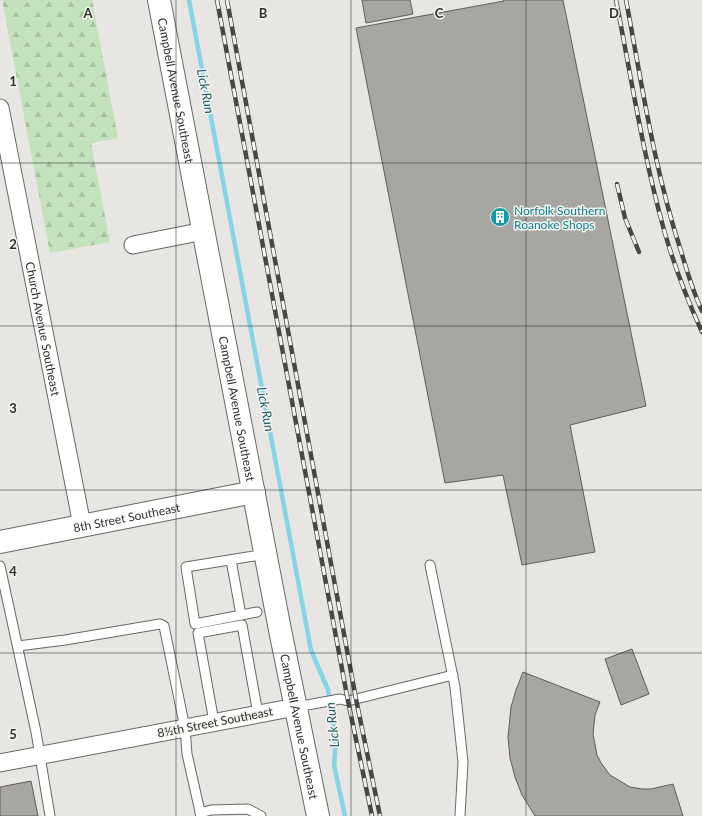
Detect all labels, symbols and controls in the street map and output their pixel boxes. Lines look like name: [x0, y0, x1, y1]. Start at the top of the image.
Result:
text: A: [82, 5, 93, 21]
text: B: [259, 5, 268, 21]
text: C: [435, 5, 444, 21]
text: D: [609, 5, 619, 21]
street label: Campbell Avenue Southeast: [155, 16, 198, 165]
water label: Lick Run: [194, 67, 218, 115]
text: 1: [9, 73, 17, 89]
place label: Norfolk Southern Roanoke Shops: [514, 203, 605, 232]
building icon: Norfolk Southern Roanoke Shops: [489, 206, 511, 228]
text: 2: [9, 236, 17, 252]
street label: Church Avenue Southeast: [23, 260, 64, 398]
street label: Campbell Avenue Southeast: [216, 335, 259, 483]
water label: Lick Run: [254, 385, 278, 433]
text: 3: [9, 400, 17, 416]
street label: 8th Street Southeast: [72, 499, 182, 535]
text: 4: [9, 563, 17, 579]
street label: Campbell Avenue Southeast: [278, 653, 322, 801]
water label: Lick Run: [322, 702, 342, 748]
street label: 8½th Street Southeast: [156, 703, 275, 741]
text: 5: [9, 726, 17, 742]

